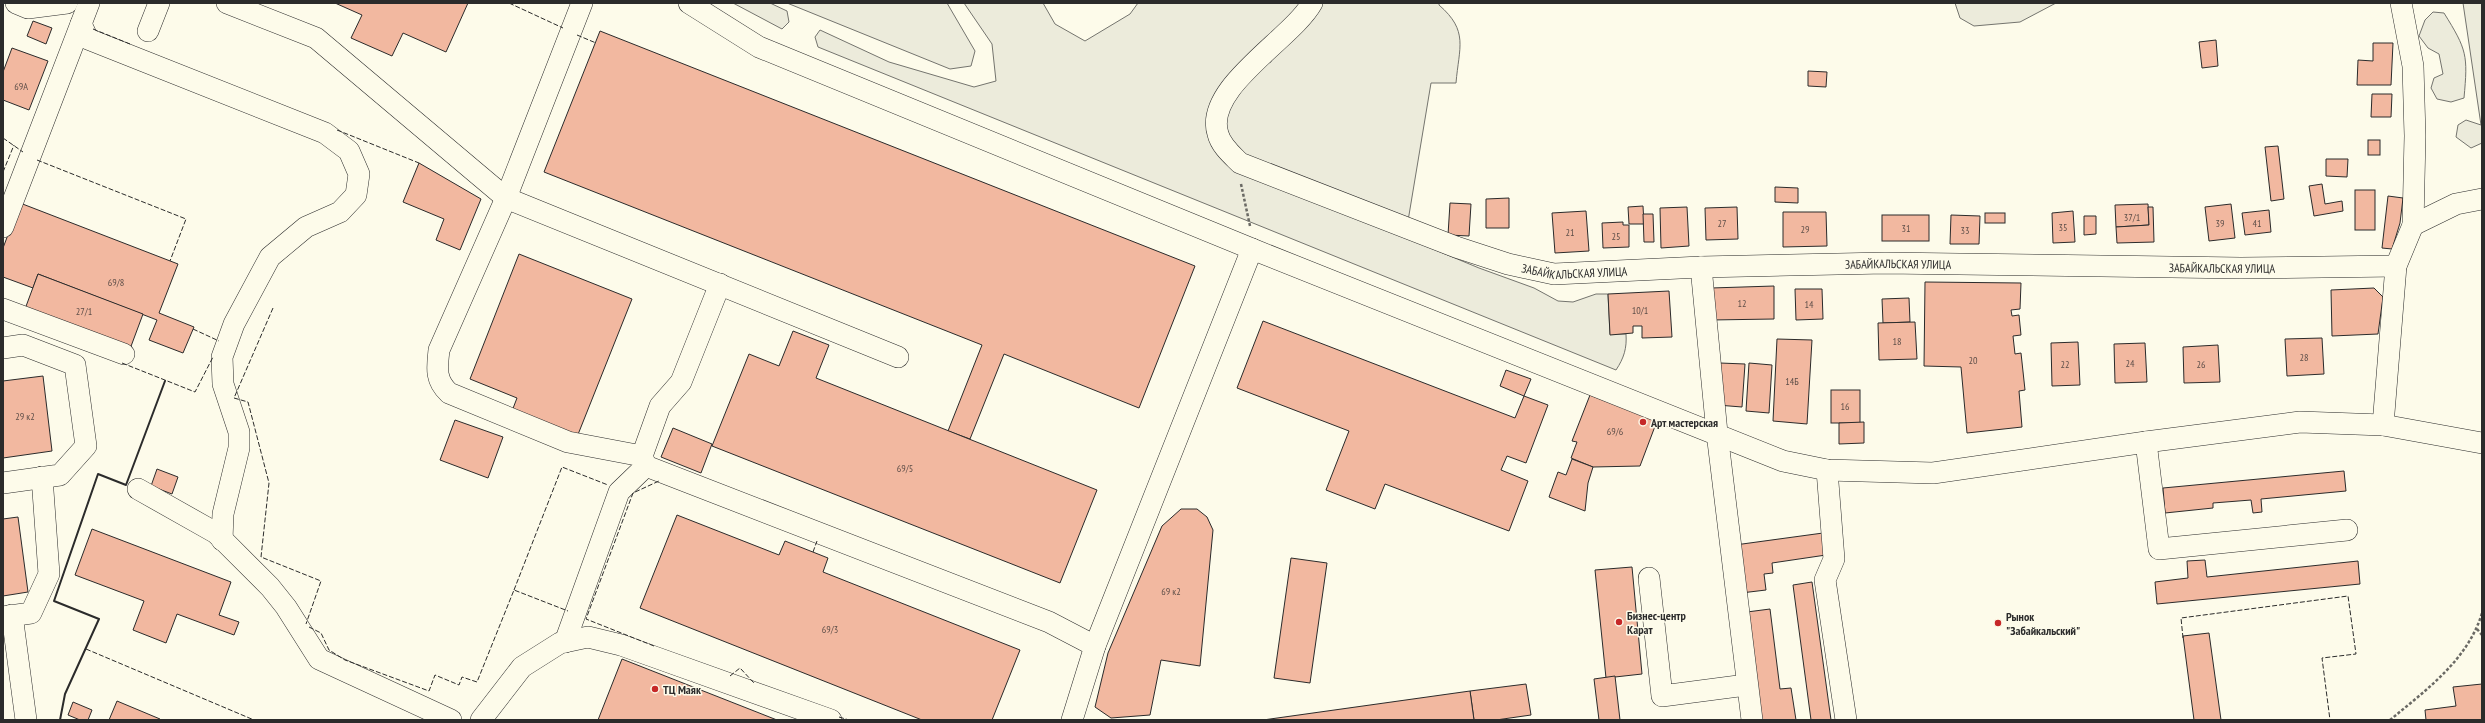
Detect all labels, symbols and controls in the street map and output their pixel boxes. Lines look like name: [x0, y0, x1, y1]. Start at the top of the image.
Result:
house number: 69А: [14, 80, 28, 93]
house number: 37/1: [2124, 211, 2140, 224]
house number: 27: [1718, 217, 1727, 230]
house number: 39: [2216, 217, 2225, 230]
house number: 41: [2253, 217, 2262, 230]
house number: 35: [2059, 221, 2068, 234]
house number: 31: [1902, 222, 1911, 235]
house number: 29: [1801, 223, 1810, 236]
house number: 33: [1961, 224, 1970, 237]
house number: 21: [1566, 226, 1575, 239]
house number: 25: [1612, 230, 1621, 243]
street label: ЗАБАЙКАЛЬСКАЯ УЛИЦА: [1845, 255, 1952, 271]
street label: ЗАБАЙКАЛЬСКАЯ УЛИЦА: [2169, 259, 2276, 276]
street label: ЗАБАЙКАЛЬСКАЯ УЛИЦА: [1520, 260, 1628, 282]
house number: 69/8: [108, 276, 124, 289]
house number: 12: [1738, 297, 1747, 310]
house number: 14: [1805, 298, 1814, 311]
house number: 10/1: [1632, 304, 1648, 317]
house number: 27/1: [76, 305, 92, 318]
house number: 18: [1893, 335, 1902, 348]
house number: 28: [2300, 351, 2309, 364]
house number: 20: [1969, 354, 1978, 367]
house number: 24: [2126, 357, 2135, 370]
house number: 22: [2061, 358, 2070, 371]
house number: 26: [2197, 358, 2206, 371]
house number: 14Б: [1785, 375, 1799, 388]
house number: 16: [1841, 400, 1850, 413]
house number: 29 к2: [15, 410, 35, 423]
place label: Арт мастерская: [1650, 415, 1718, 430]
marker: Арт мастерская: [1638, 417, 1648, 427]
house number: 69/6: [1607, 425, 1624, 438]
house number: 69/5: [897, 462, 913, 475]
house number: 69 к2: [1161, 585, 1181, 598]
place label: Бизнес-центр Карат: [1627, 608, 1686, 637]
place label: Рынок "Забайкальский": [2006, 609, 2080, 638]
marker: Бизнес-центр Карат: [1614, 617, 1624, 627]
marker: Рынок "Забайкальский": [1993, 618, 2003, 628]
house number: 69/3: [822, 623, 838, 636]
place label: ТЦ Маяк: [663, 682, 701, 697]
marker: ТЦ Маяк: [650, 684, 660, 694]

